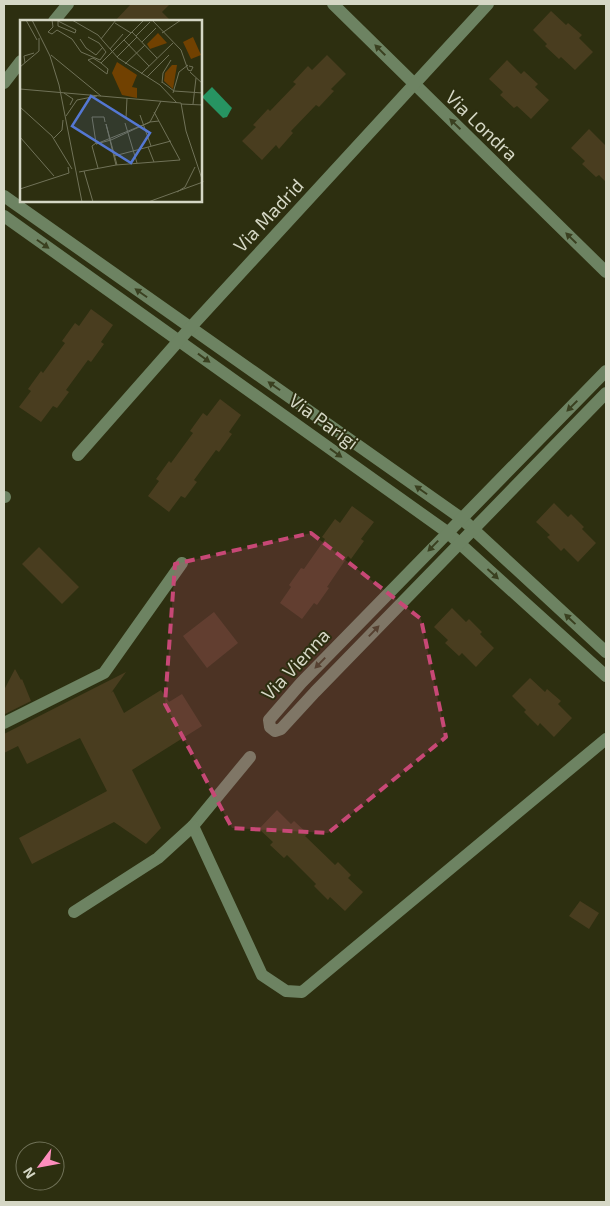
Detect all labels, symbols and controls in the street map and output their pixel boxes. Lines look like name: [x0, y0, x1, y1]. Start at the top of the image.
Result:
inset map: [20, 20, 202, 202]
one-way arrow: [374, 44, 386, 56]
street label: Via Londra: [441, 85, 523, 165]
one-way arrow: [449, 119, 461, 131]
street label: Via Madrid: [228, 173, 308, 257]
one-way arrow: [566, 232, 578, 244]
one-way arrow: [37, 239, 50, 249]
one-way arrow: [134, 288, 148, 298]
one-way arrow: [197, 353, 210, 364]
one-way arrow: [267, 381, 281, 391]
street label: Via Parigi: [285, 388, 363, 454]
one-way arrow: [566, 400, 578, 412]
one-way arrow: [329, 448, 343, 458]
one-way arrow: [414, 485, 428, 495]
one-way arrow: [427, 540, 439, 552]
one-way arrow: [486, 568, 499, 579]
one-way arrow: [565, 613, 577, 625]
street label: Via Vienna: [256, 623, 334, 705]
one-way arrow: [368, 625, 380, 637]
one-way arrow: [314, 657, 326, 669]
north arrow: [15, 1141, 65, 1191]
text: N: [19, 1164, 38, 1182]

